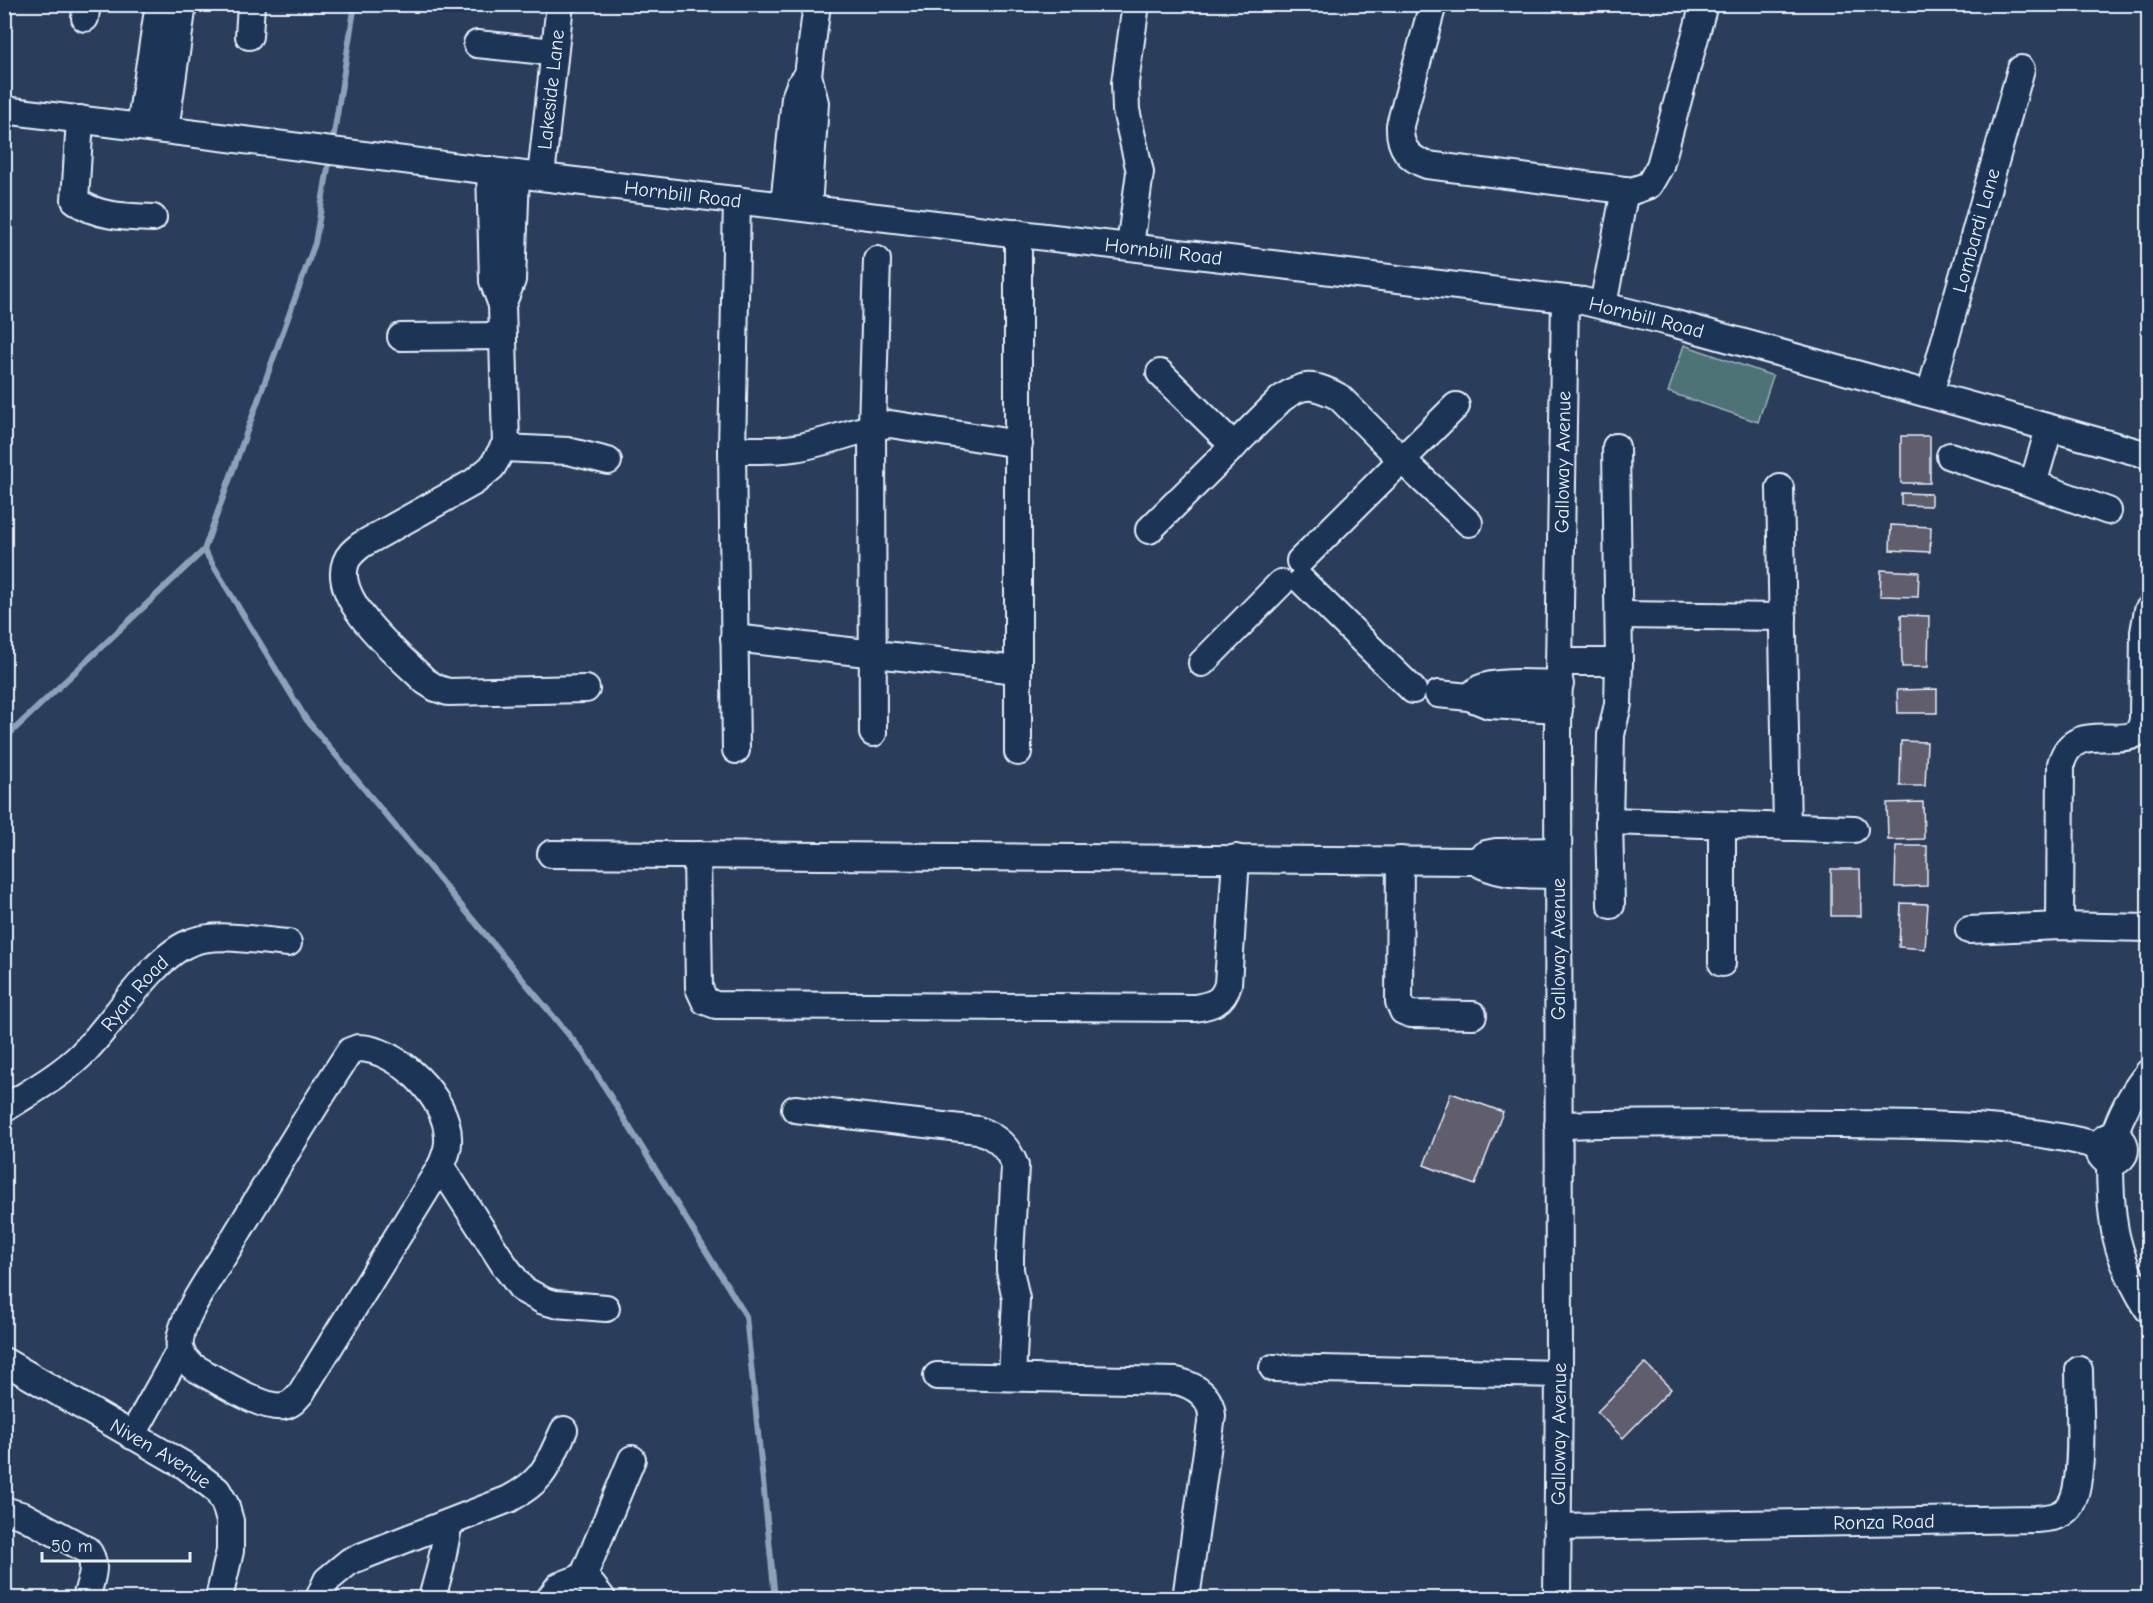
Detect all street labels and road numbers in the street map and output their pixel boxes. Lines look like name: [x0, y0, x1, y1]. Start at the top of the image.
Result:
street label: Lakeside Lane: [533, 28, 569, 151]
street label: Lombardi Lane: [1947, 166, 2004, 295]
street label: Hornbill Road: [623, 175, 743, 212]
street label: Hornbill Road: [1103, 233, 1223, 269]
street label: Hornbill Road: [1587, 291, 1707, 343]
street label: Galloway Avenue: [1550, 391, 1575, 533]
street label: Galloway Avenue: [1547, 878, 1570, 1020]
street label: Ryan Road: [96, 950, 173, 1035]
street label: Galloway Avenue: [1546, 1363, 1571, 1505]
street label: Niven Avenue: [106, 1413, 216, 1493]
street label: Ronza Road: [1833, 1509, 1935, 1534]

